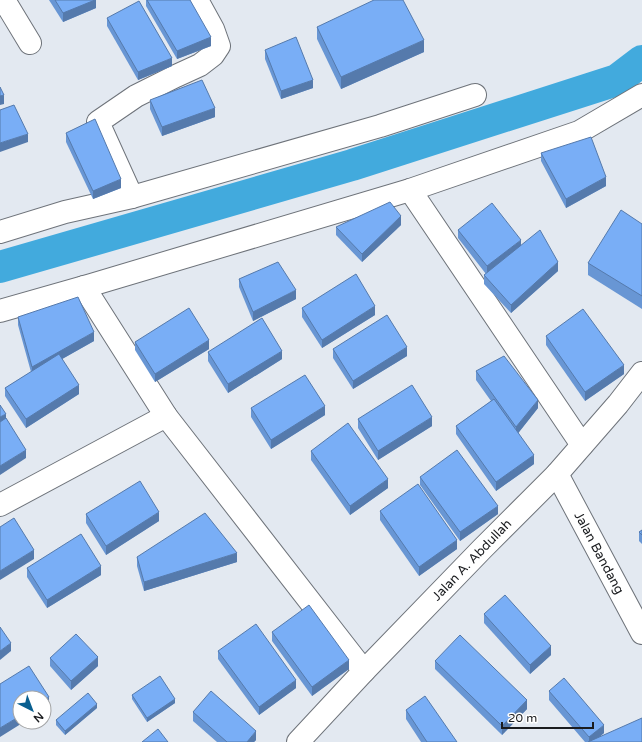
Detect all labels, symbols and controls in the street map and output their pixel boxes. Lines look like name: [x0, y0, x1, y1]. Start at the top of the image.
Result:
street label: Jalan Bandang: [571, 509, 627, 597]
street label: Jalan A. Abdullah: [429, 516, 515, 604]
north arrow: [12, 690, 52, 730]
scale bar: [502, 704, 593, 730]
text: N: [31, 709, 46, 725]
text: 20 m: [508, 711, 537, 725]

